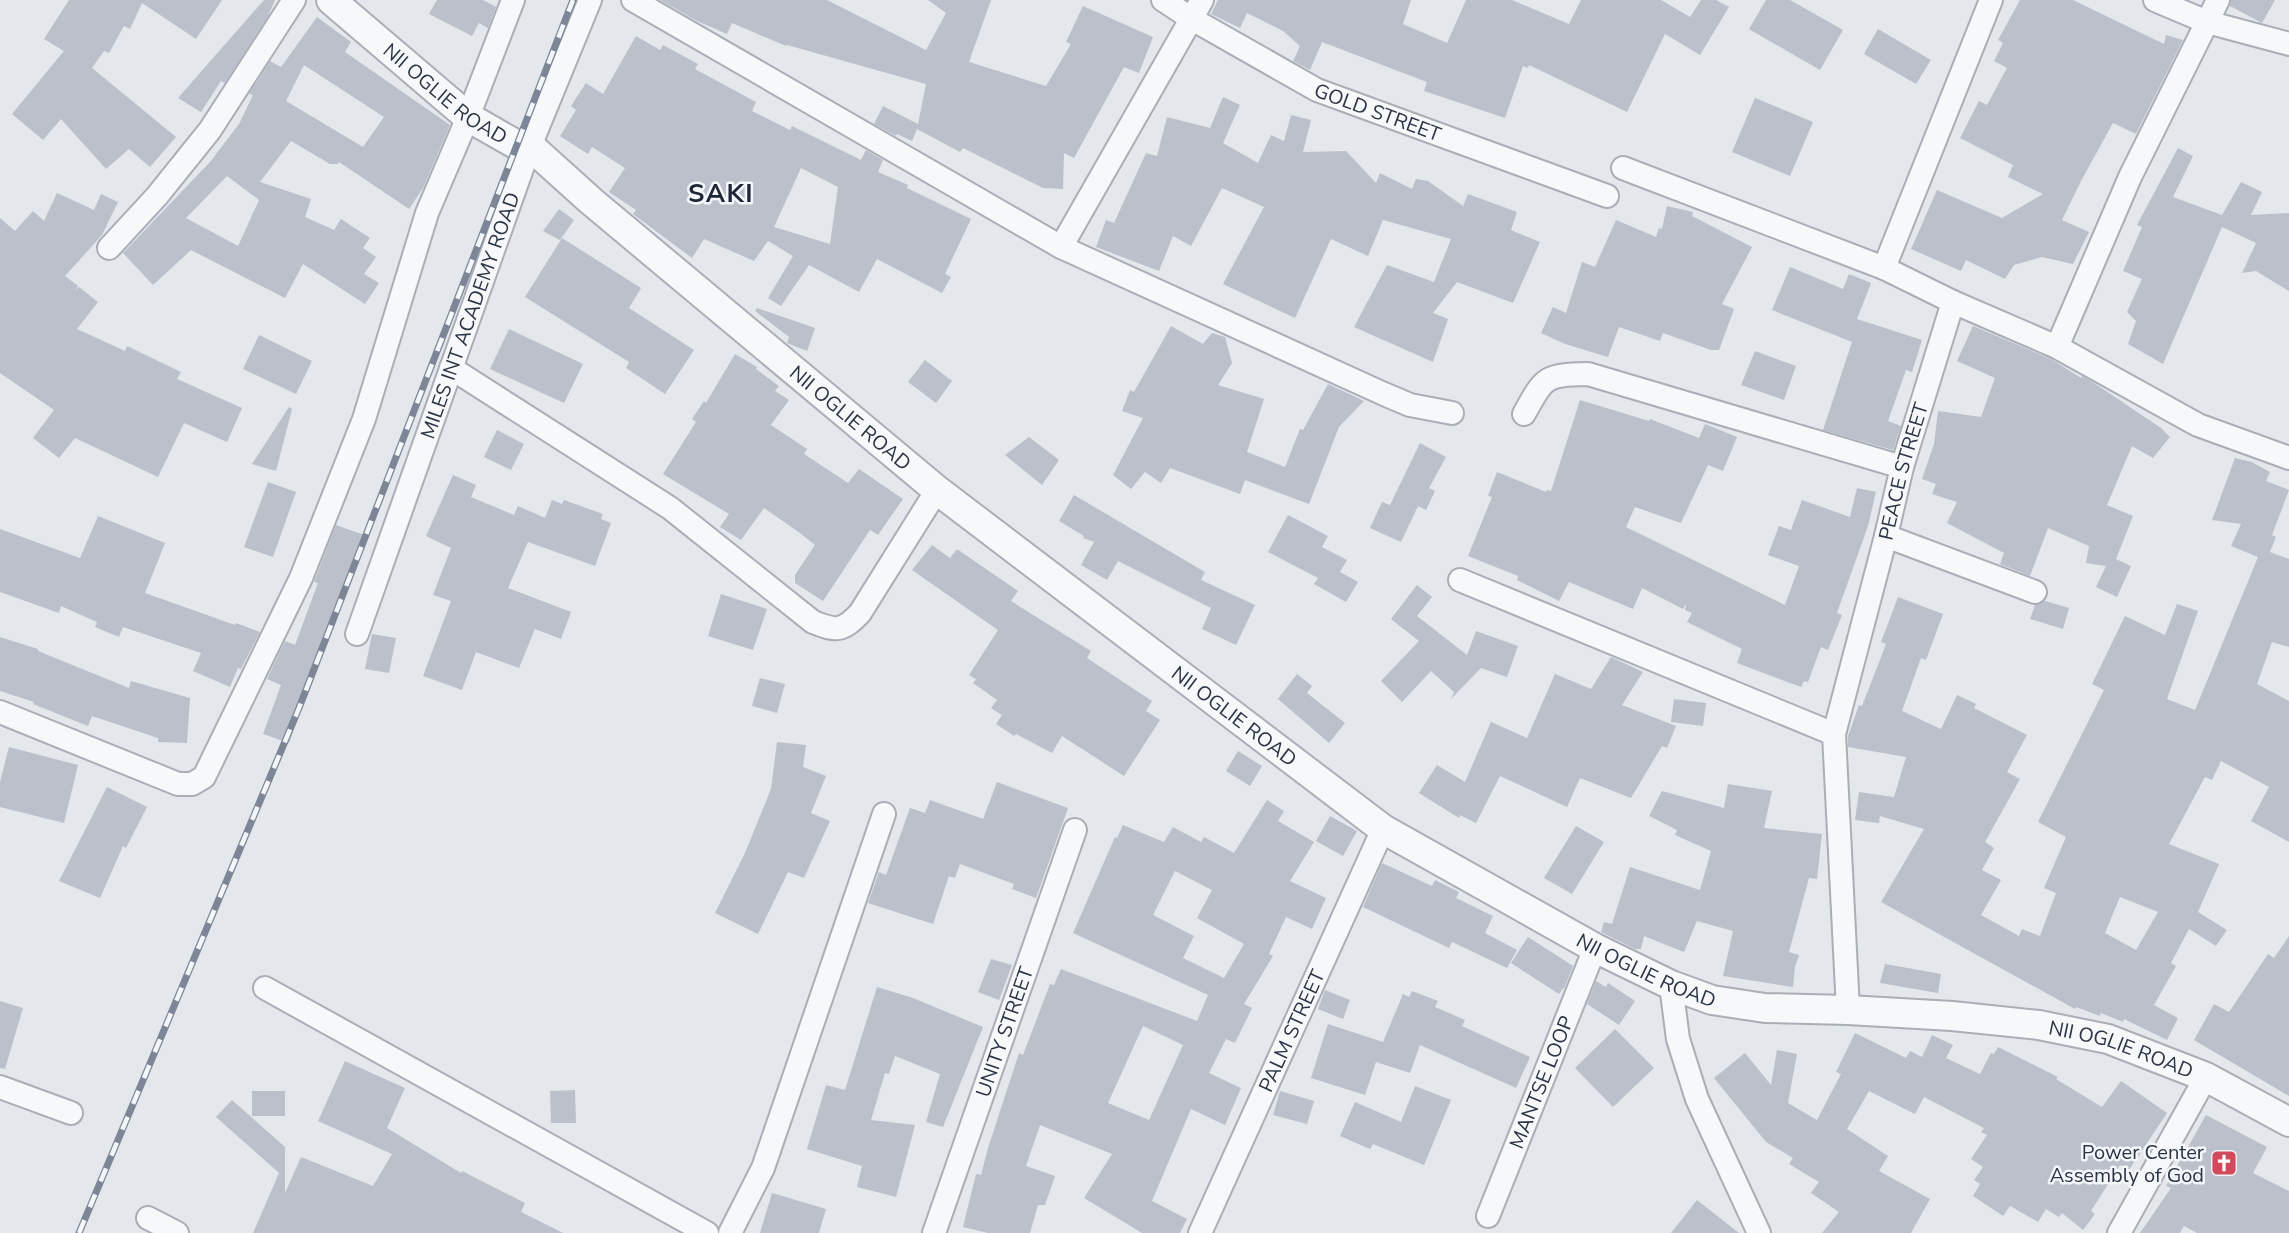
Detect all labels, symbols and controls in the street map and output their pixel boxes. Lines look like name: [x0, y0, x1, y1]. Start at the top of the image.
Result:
street label: NII OGLIE ROAD: [377, 37, 512, 151]
street label: GOLD STREET: [1310, 77, 1445, 148]
district label: SAKI: [688, 176, 754, 211]
street label: MILES INT ACADEMY ROAD: [414, 189, 527, 442]
street label: NII OGLIE ROAD: [784, 360, 917, 477]
street label: PEACE STREET: [1873, 399, 1935, 543]
street label: NII OGLIE ROAD: [1166, 660, 1302, 773]
street label: NII OGLIE ROAD: [1571, 927, 1720, 1014]
street label: UNITY STREET: [970, 963, 1040, 1101]
street label: PALM STREET: [1253, 966, 1331, 1096]
street label: MANTSE LOOP: [1503, 1012, 1581, 1153]
street label: NII OGLIE ROAD: [2046, 1014, 2197, 1085]
place label: Power Center Assembly of God: [2050, 1139, 2204, 1189]
church icon: Power Center Assembly of God: [2209, 1148, 2239, 1178]

